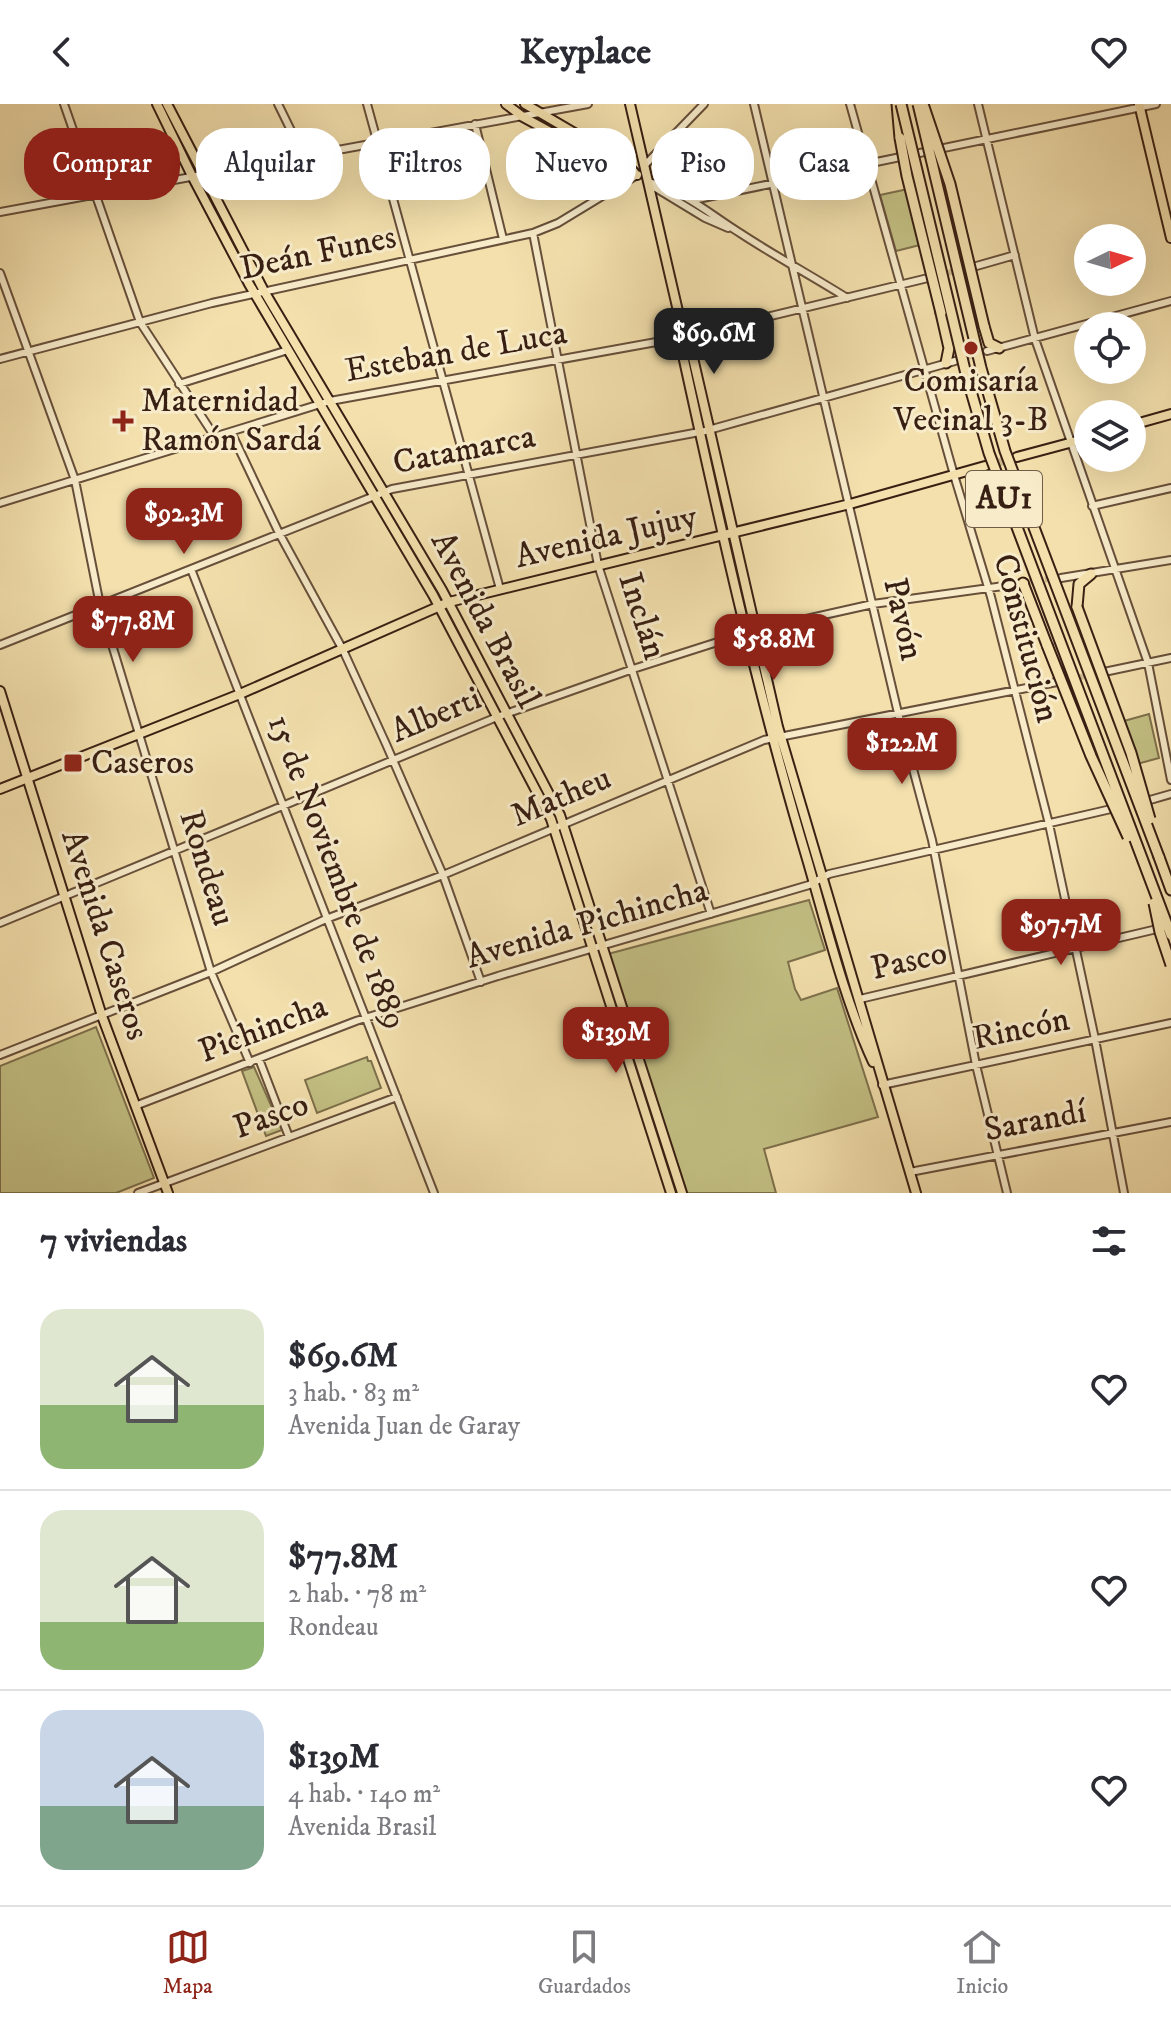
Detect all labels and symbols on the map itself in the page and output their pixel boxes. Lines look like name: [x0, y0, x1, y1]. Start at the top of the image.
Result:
street label: Deán Funes: [236, 216, 400, 290]
north arrow: [1074, 224, 1146, 296]
pin: $69.6M: [649, 308, 779, 376]
street label: Esteban de Luca: [342, 312, 571, 392]
marker: Comisaría Vecinal 3-B: [962, 339, 980, 357]
place label: Comisaría Vecinal 3-B: [893, 360, 1048, 441]
place label: Maternidad Ramón Sardá: [141, 380, 322, 461]
marker: Maternidad Ramón Sardá: [112, 410, 134, 432]
street label: Catamarca: [389, 416, 539, 484]
road number: AU1: [966, 471, 1042, 527]
pin: $92.3M: [119, 488, 249, 556]
street label: Avenida Jujuy: [511, 496, 702, 578]
street label: Avenida Brasil: [421, 525, 549, 716]
street label: Constitución: [983, 549, 1069, 727]
street label: Inclán: [608, 567, 676, 665]
street label: Pavón: [873, 574, 933, 664]
pin: $77.8M: [68, 596, 198, 664]
pin: $58.8M: [709, 614, 839, 682]
street label: Alberti: [384, 677, 488, 753]
street label: 15 de Noviembre de 1889: [258, 709, 416, 1035]
pin: $122M: [846, 718, 958, 786]
place label: Caseros: [91, 742, 194, 784]
marker: Caseros: [62, 752, 84, 774]
street label: Matheu: [505, 757, 617, 837]
street label: Rondeau: [170, 805, 244, 931]
street label: Avenida Caseros: [51, 825, 159, 1045]
street label: Avenida Pichincha: [461, 869, 713, 979]
pin: $97.7M: [996, 899, 1126, 967]
street label: Pasco: [867, 932, 951, 990]
street label: Pichincha: [193, 985, 334, 1073]
street label: Rincón: [969, 998, 1074, 1060]
pin: $139M: [560, 1007, 672, 1075]
street label: Pasco: [228, 1083, 314, 1149]
street label: Sarandí: [981, 1090, 1092, 1151]

